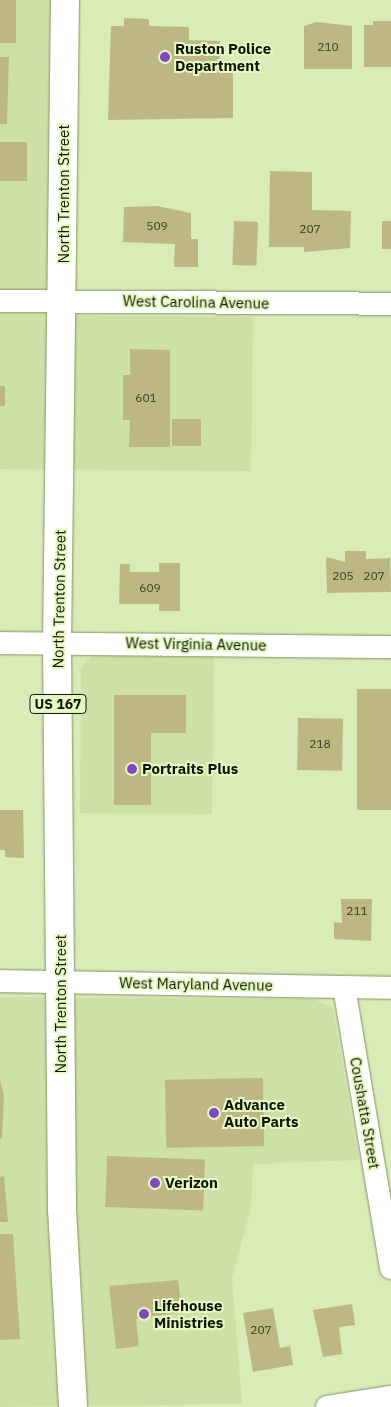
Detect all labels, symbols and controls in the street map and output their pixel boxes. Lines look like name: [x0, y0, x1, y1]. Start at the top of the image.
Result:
place label: Ruston Police Department: [175, 39, 271, 74]
house number: 210: [317, 40, 339, 54]
marker: Ruston Police Department: [159, 51, 171, 63]
street label: North Trenton Street: [55, 125, 73, 263]
house number: 509: [146, 219, 168, 233]
house number: 207: [299, 222, 321, 236]
street label: West Carolina Avenue: [123, 292, 269, 312]
house number: 601: [135, 391, 157, 405]
street label: North Trenton Street: [49, 529, 69, 669]
house number: 205: [332, 569, 354, 583]
house number: 207: [363, 569, 385, 583]
house number: 609: [139, 581, 161, 595]
street label: West Virginia Avenue: [125, 634, 267, 654]
road number: US 167: [29, 692, 87, 716]
house number: 218: [309, 737, 331, 751]
place label: Portraits Plus: [142, 760, 238, 778]
marker: Portraits Plus: [126, 763, 138, 775]
house number: 211: [346, 904, 368, 918]
street label: North Trenton Street: [52, 935, 70, 1073]
street label: West Maryland Avenue: [119, 974, 273, 994]
street label: Coushatta Street: [346, 1056, 384, 1170]
place label: Advance Auto Parts: [224, 1095, 298, 1130]
marker: Advance Auto Parts: [208, 1107, 220, 1119]
place label: Verizon: [165, 1174, 218, 1192]
marker: Verizon: [149, 1177, 161, 1189]
place label: Lifehouse Ministries: [154, 1296, 223, 1331]
marker: Lifehouse Ministries: [138, 1308, 150, 1320]
house number: 207: [250, 1323, 272, 1337]

